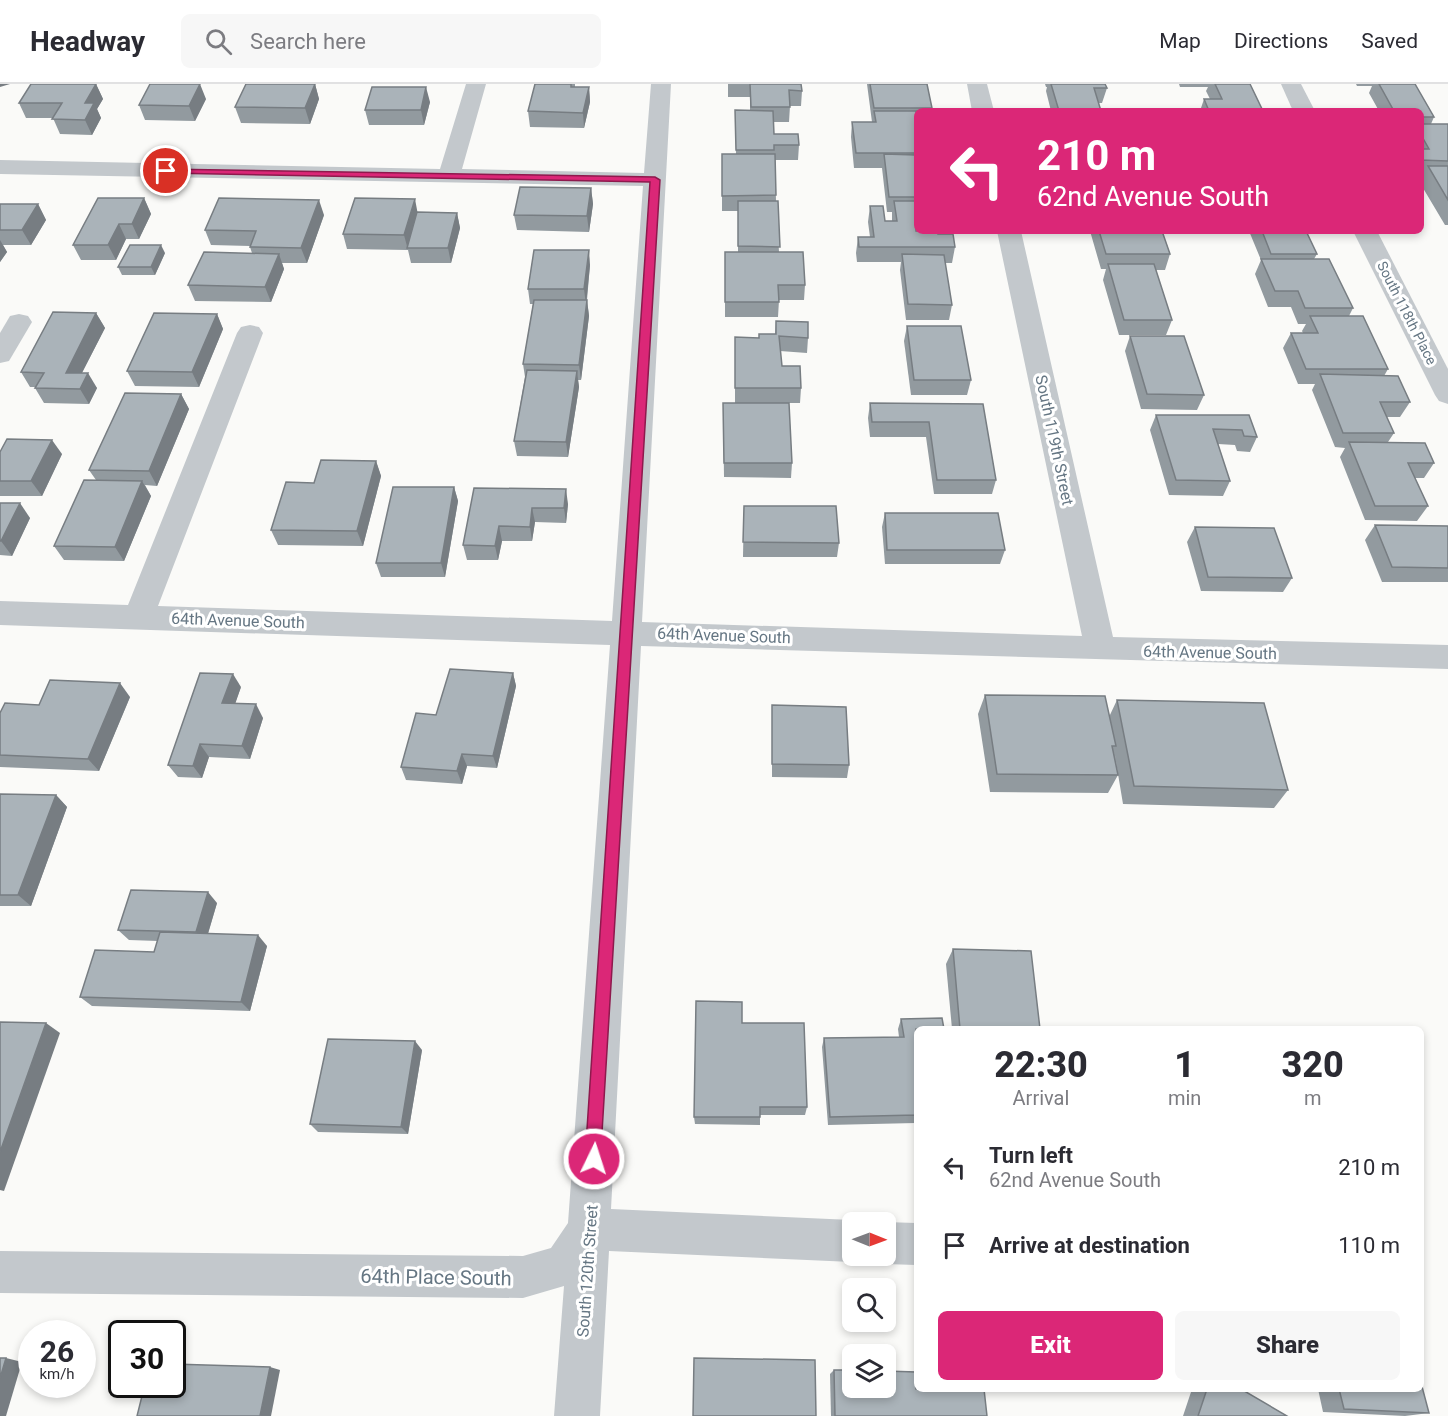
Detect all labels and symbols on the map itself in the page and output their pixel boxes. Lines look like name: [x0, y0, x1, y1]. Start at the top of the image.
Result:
pin: [140, 145, 191, 196]
street label: South 118th Place: [1374, 259, 1440, 367]
street label: South 119th Street: [1031, 373, 1078, 507]
street label: 64th Avenue South: [171, 609, 305, 632]
street label: 64th Avenue South: [657, 624, 791, 647]
street label: 64th Avenue South: [1143, 642, 1277, 663]
position arrow: [562, 1127, 626, 1191]
street label: South 120th Street: [573, 1204, 602, 1338]
north arrow: [842, 1212, 896, 1266]
street label: 64th Place South: [360, 1264, 512, 1290]
speed limit sign: 30: [108, 1320, 186, 1398]

